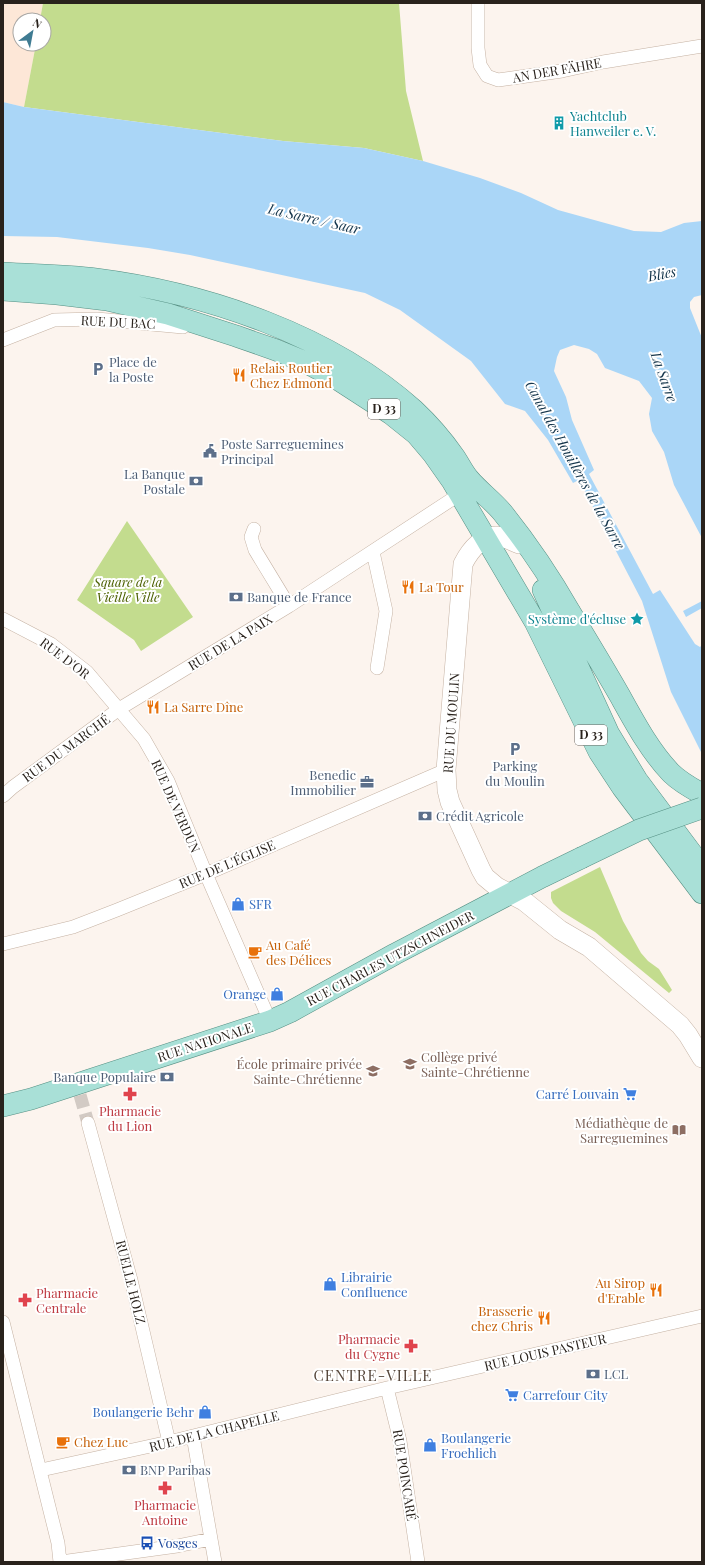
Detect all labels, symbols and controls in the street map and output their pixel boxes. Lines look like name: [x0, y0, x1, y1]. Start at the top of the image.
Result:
north arrow: [12, 12, 52, 52]
text: N: [30, 15, 45, 32]
street label: AN DER FÄHRE: [510, 53, 603, 86]
place label: Yachtclub Hanweiler e. V.: [569, 107, 656, 139]
building icon: Yachtclub Hanweiler e. V.: [551, 115, 567, 131]
water label: La Sarre / Saar: [265, 198, 363, 239]
water label: Blies: [645, 261, 678, 286]
street label: RUE DU BAC: [80, 311, 156, 332]
water label: La Sarre: [646, 348, 682, 404]
place label: Place de la Poste: [109, 353, 157, 385]
place label: Relais Routier Chez Edmond: [250, 359, 332, 391]
parking icon: Place de la Poste: [90, 361, 106, 377]
restaurant icon: Relais Routier Chez Edmond: [231, 367, 247, 383]
water label: Canal des Houillères de la Sarre: [521, 377, 630, 552]
road number: D 33: [368, 399, 400, 419]
place label: Poste Sarreguemines Principal: [221, 435, 344, 467]
public building icon: Poste Sarreguemines Principal: [202, 443, 218, 459]
place label: La Banque Postale: [124, 465, 185, 497]
bank icon: La Banque Postale: [188, 473, 204, 489]
park label: Square de la Vieille Ville: [93, 573, 162, 605]
place label: La Tour: [419, 578, 464, 595]
restaurant icon: La Tour: [400, 579, 416, 595]
place label: Banque de France: [247, 588, 352, 605]
bank icon: Banque de France: [228, 589, 244, 605]
street label: RUE DE LA PAIX: [184, 609, 276, 673]
place label: Système d'écluse: [528, 610, 626, 627]
place icon: Système d'écluse: [629, 611, 645, 627]
street label: RUE D'OR: [37, 633, 94, 682]
street label: RUE DU MOULIN: [439, 672, 462, 774]
place label: La Sarre Dîne: [164, 698, 244, 715]
restaurant icon: La Sarre Dîne: [145, 699, 161, 715]
street label: RUE DU MARCHÉ: [19, 710, 113, 785]
road number: D 33: [575, 725, 607, 745]
parking icon: Parking du Moulin: [507, 741, 523, 757]
street label: RUE DE VERDUN: [148, 757, 205, 855]
place label: Parking du Moulin: [485, 757, 545, 789]
place label: Benedic Immobilier: [290, 766, 356, 798]
office icon: Benedic Immobilier: [359, 774, 375, 790]
place label: Crédit Agricole: [436, 807, 524, 824]
bank icon: Crédit Agricole: [417, 808, 433, 824]
street label: RUE DE L'ÉGLISE: [176, 836, 278, 891]
place label: SFR: [249, 895, 272, 912]
shop icon: SFR: [230, 896, 246, 912]
street label: RUE CHARLES UTZSCHNEIDER: [303, 906, 477, 1009]
place label: Au Café des Délices: [265, 936, 332, 968]
cafe icon: Au Café des Délices: [247, 944, 263, 960]
place label: Orange: [223, 985, 266, 1002]
shop icon: Orange: [269, 986, 285, 1002]
street label: RUE NATIONALE: [155, 1018, 255, 1065]
place label: Collège privé Sainte-Chrétienne: [421, 1048, 530, 1080]
place label: École primaire privée Sainte-Chrétienne: [237, 1055, 362, 1087]
school or university icon: Collège privé Sainte-Chrétienne: [402, 1056, 418, 1072]
school or university icon: École primaire privée Sainte-Chrétienne: [365, 1063, 381, 1079]
place label: Banque Populaire: [53, 1068, 156, 1085]
bank icon: Banque Populaire: [159, 1069, 175, 1085]
place label: Carré Louvain: [536, 1085, 619, 1102]
pharmacy icon: Pharmacie du Lion: [122, 1086, 138, 1102]
supermarket icon: Carré Louvain: [622, 1086, 638, 1102]
place label: Pharmacie du Lion: [99, 1102, 161, 1134]
place label: Médiathèque de Sarreguemines: [575, 1114, 668, 1146]
library icon: Médiathèque de Sarreguemines: [671, 1122, 687, 1138]
street label: RUELLE HOLZ: [113, 1238, 150, 1326]
place label: Librairie Confluence: [341, 1268, 408, 1300]
place label: Au Sirop d'Erable: [594, 1274, 645, 1306]
shop icon: Librairie Confluence: [322, 1276, 338, 1292]
restaurant icon: Au Sirop d'Erable: [648, 1282, 664, 1298]
place label: Pharmacie Centrale: [36, 1284, 99, 1316]
pharmacy icon: Pharmacie Centrale: [17, 1292, 33, 1308]
place label: Brasserie chez Chris: [471, 1302, 533, 1334]
restaurant icon: Brasserie chez Chris: [536, 1310, 552, 1326]
street label: RUE LOUIS PASTEUR: [482, 1329, 608, 1374]
place label: Pharmacie du Cygne: [338, 1330, 400, 1362]
pharmacy icon: Pharmacie du Cygne: [403, 1338, 419, 1354]
district label: CENTRE-VILLE: [313, 1365, 433, 1385]
place label: LCL: [604, 1365, 629, 1382]
bank icon: LCL: [585, 1366, 601, 1382]
place label: Carrefour City: [523, 1386, 608, 1403]
supermarket icon: Carrefour City: [504, 1387, 520, 1403]
place label: Boulangerie Behr: [93, 1403, 194, 1420]
shop icon: Boulangerie Behr: [197, 1404, 213, 1420]
street label: RUE DE LA CHAPELLE: [147, 1406, 281, 1455]
street label: RUE POINCARÉ: [390, 1428, 421, 1522]
place label: Boulangerie Froehlich: [441, 1429, 512, 1461]
place label: Chez Luc: [74, 1433, 128, 1450]
cafe icon: Chez Luc: [55, 1434, 71, 1450]
shop icon: Boulangerie Froehlich: [422, 1437, 438, 1453]
place label: BNP Paribas: [140, 1461, 211, 1478]
bank icon: BNP Paribas: [121, 1462, 137, 1478]
pharmacy icon: Pharmacie Antoine: [157, 1480, 173, 1496]
place label: Pharmacie Antoine: [134, 1496, 196, 1528]
place label: Vosges: [157, 1534, 198, 1551]
bus stop icon: Vosges: [139, 1535, 155, 1551]

